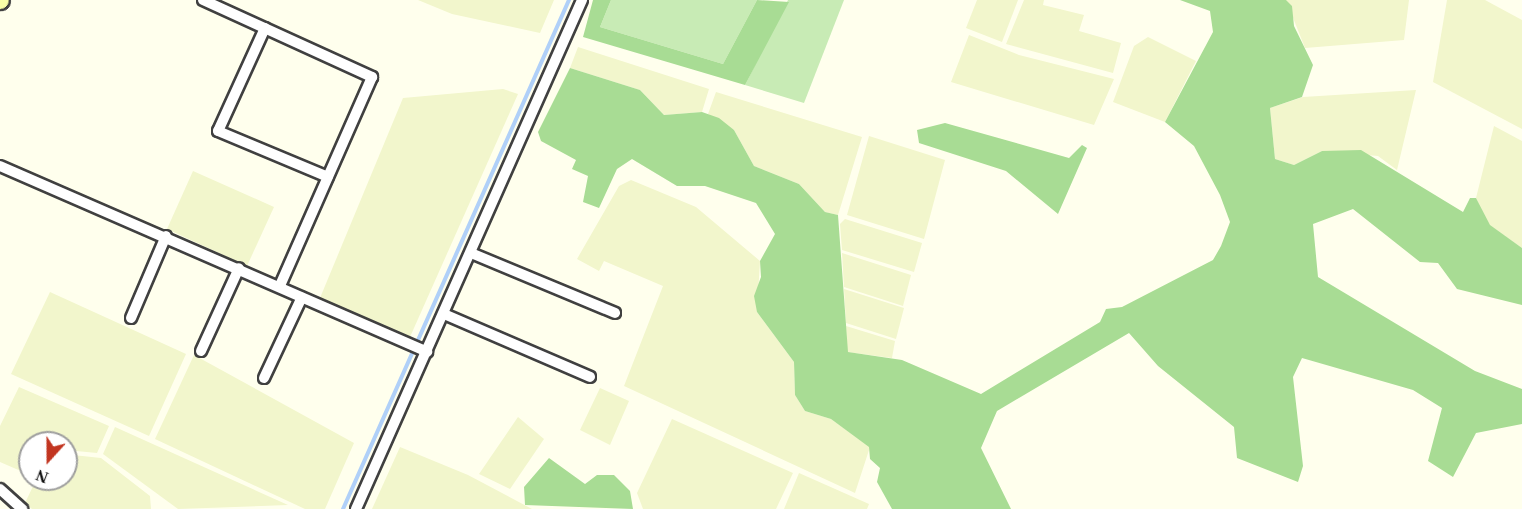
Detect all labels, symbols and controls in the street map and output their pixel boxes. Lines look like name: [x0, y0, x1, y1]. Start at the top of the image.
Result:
north arrow: [18, 431, 78, 491]
text: N: [34, 466, 51, 486]

